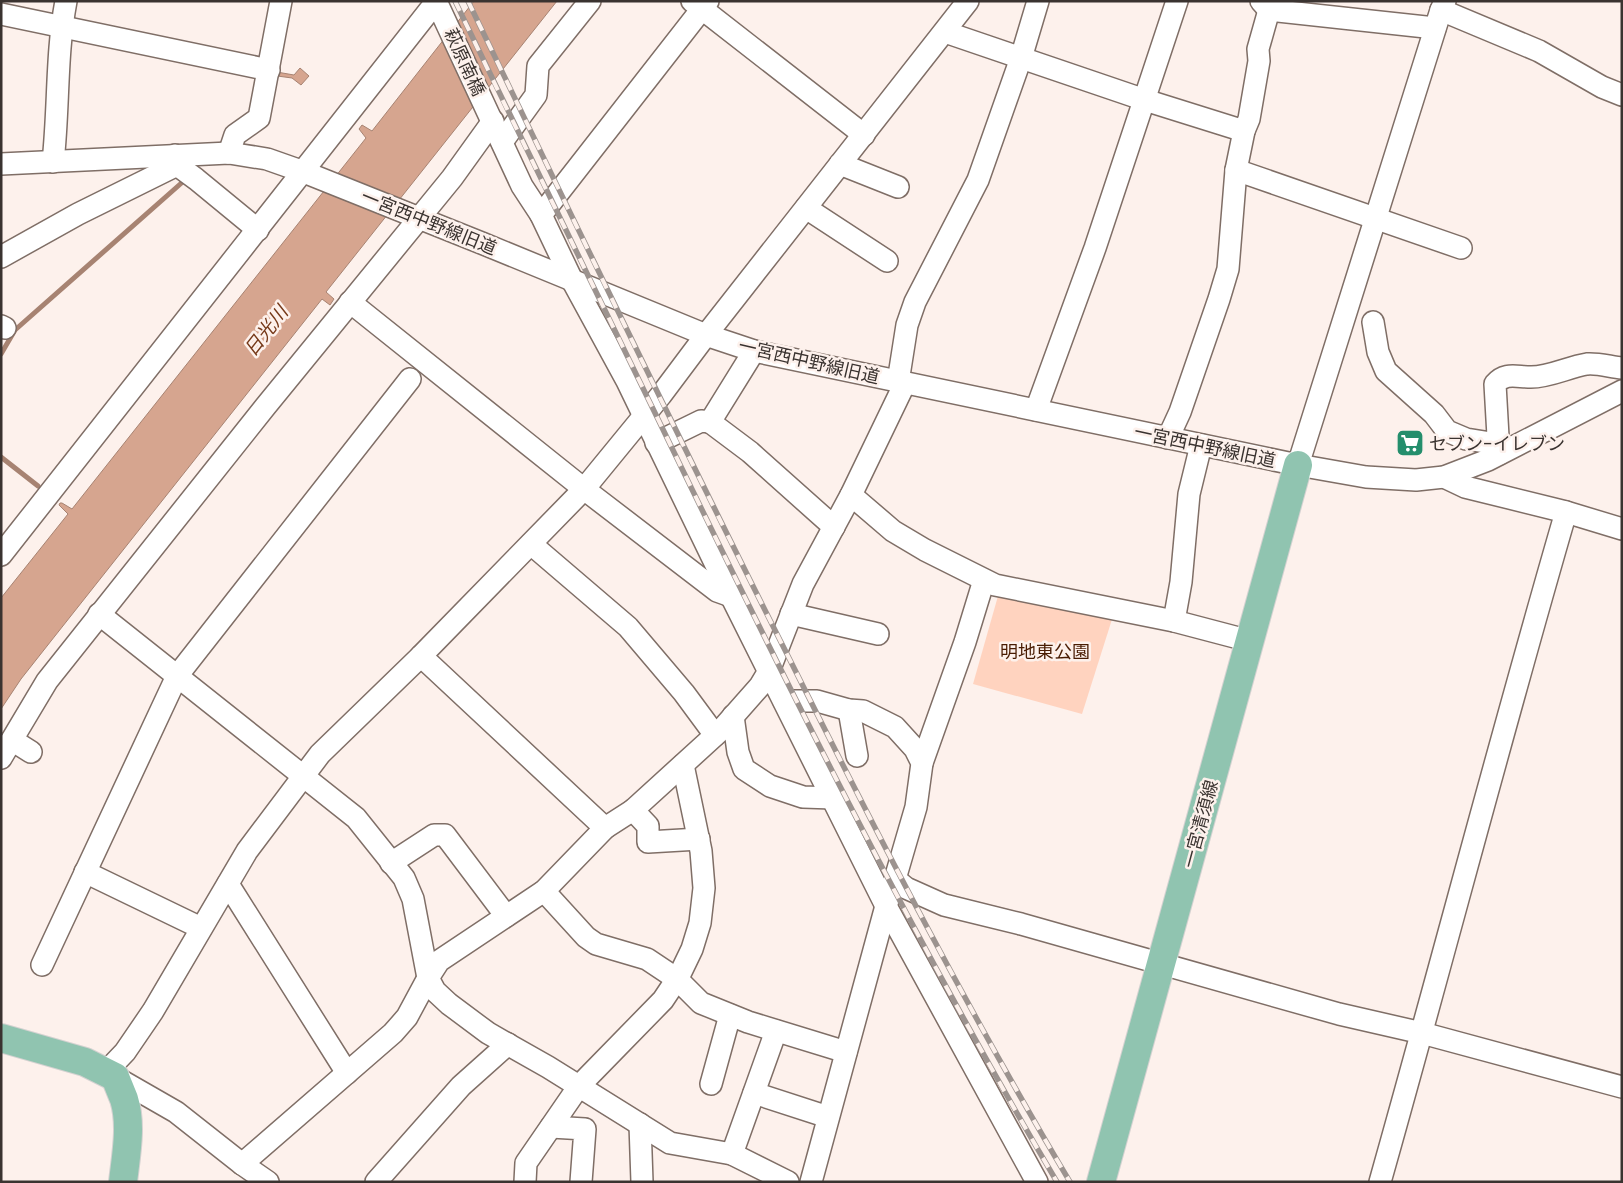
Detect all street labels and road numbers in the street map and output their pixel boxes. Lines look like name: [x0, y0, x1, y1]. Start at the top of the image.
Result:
street label: 萩原南橋: [438, 24, 492, 100]
street label: 一宮西中野線旧道: [358, 183, 500, 261]
street label: 一宮西中野線旧道: [736, 333, 882, 389]
street label: 一宮西中野線旧道: [1132, 419, 1278, 473]
street label: 一宮清須線: [1176, 777, 1224, 871]

